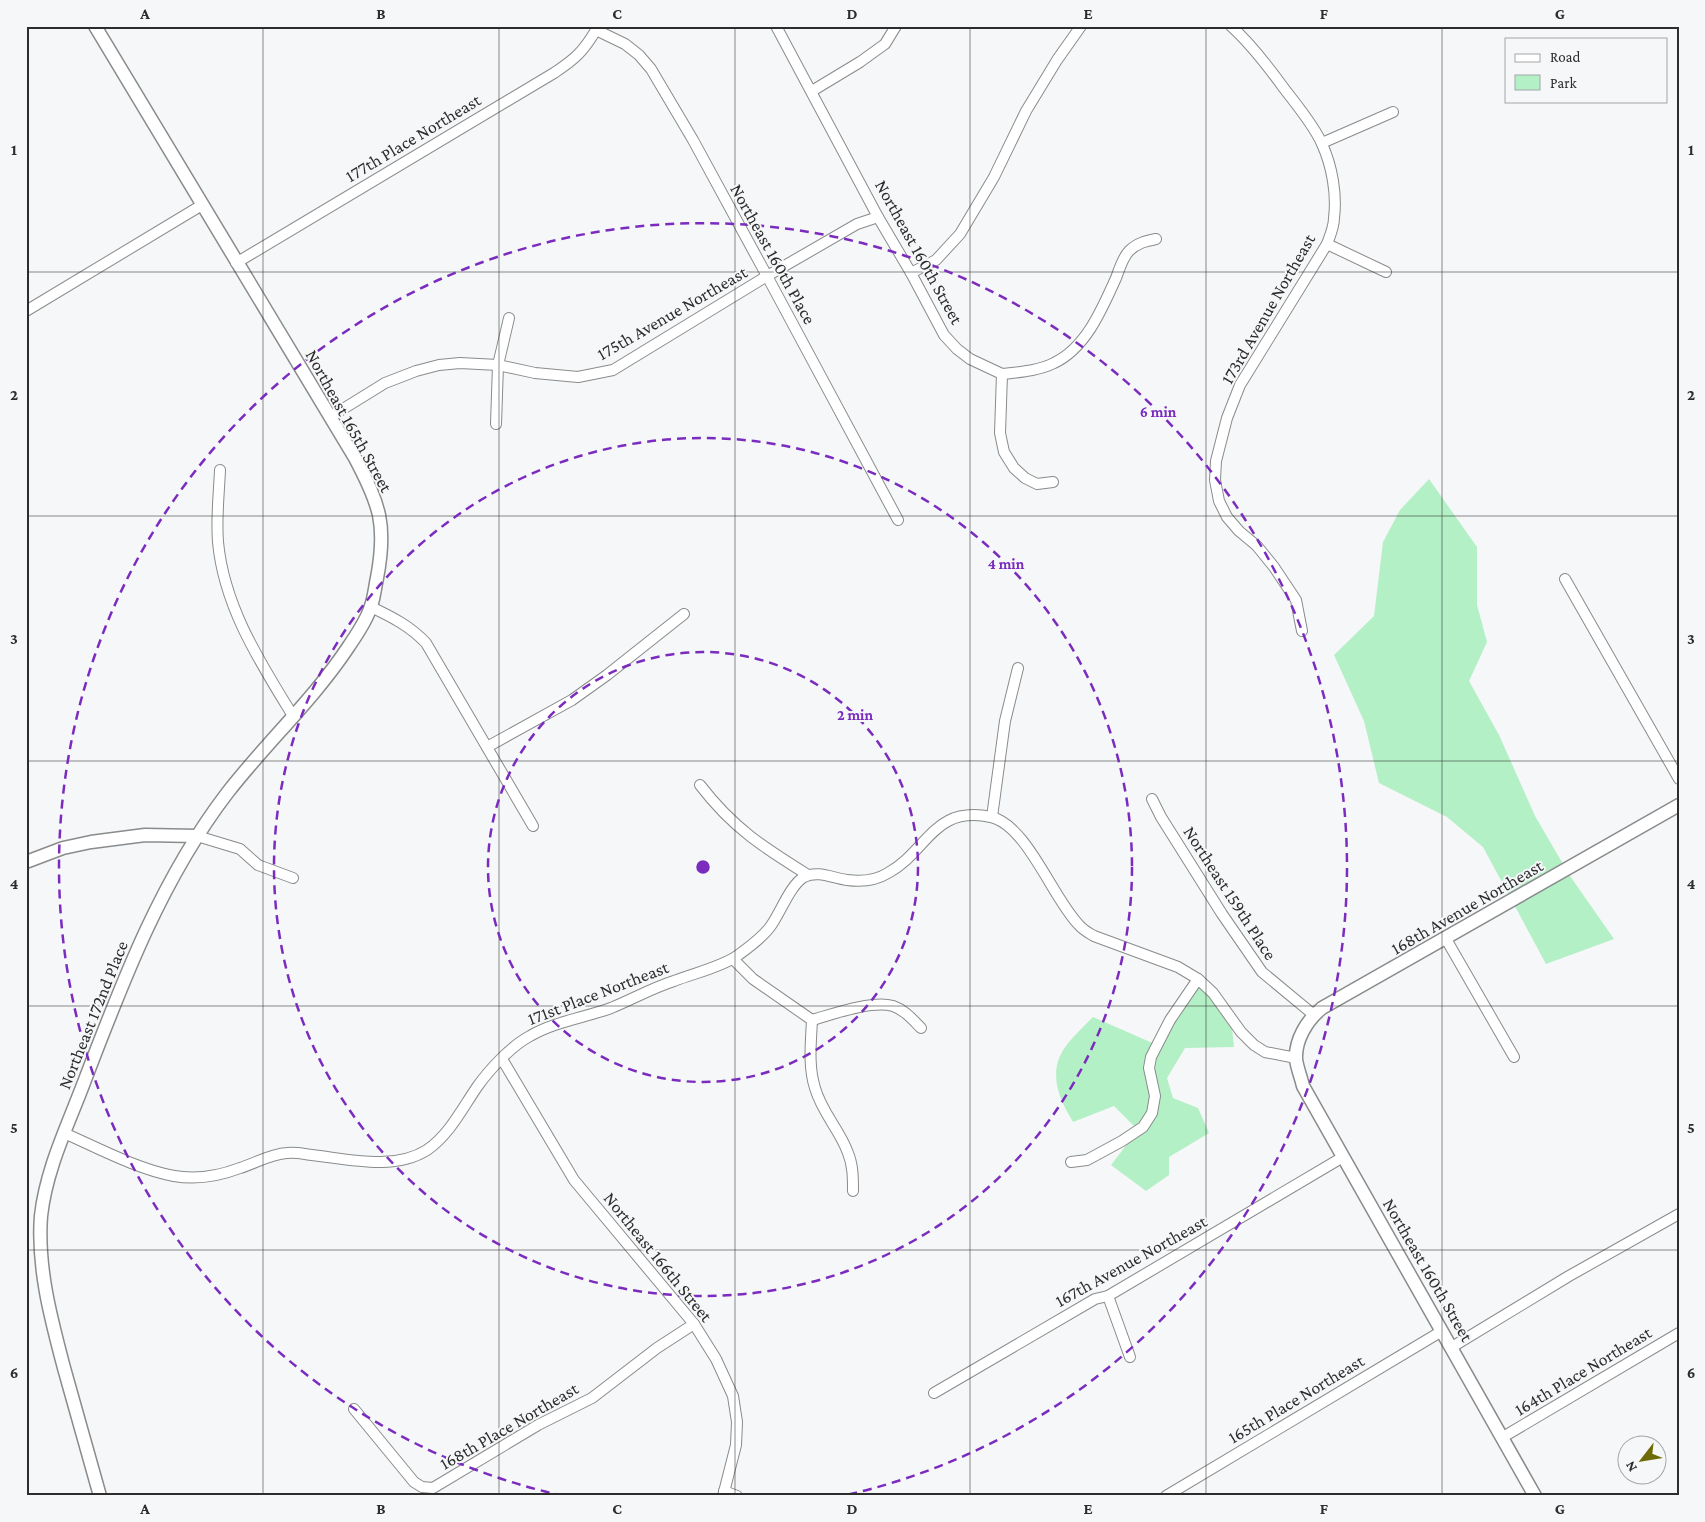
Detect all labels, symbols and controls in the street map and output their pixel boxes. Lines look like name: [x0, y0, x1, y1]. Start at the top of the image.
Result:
text: A: [139, 5, 150, 22]
text: B: [376, 5, 386, 22]
text: C: [612, 5, 622, 22]
text: D: [846, 5, 858, 22]
text: E: [1083, 5, 1093, 22]
text: F: [1320, 5, 1329, 22]
text: G: [1555, 5, 1565, 22]
legend: [1505, 38, 1668, 102]
text: Road: [1550, 49, 1581, 65]
text: Park: [1550, 75, 1577, 91]
street label: 177th Place Northeast: [342, 89, 485, 186]
text: 1: [11, 141, 17, 158]
text: 1: [1688, 141, 1694, 158]
street label: Northeast 160th Street: [871, 176, 967, 329]
street label: Northeast 160th Place: [726, 180, 820, 328]
street label: 173rd Avenue Northeast: [1217, 230, 1320, 388]
street label: 175th Avenue Northeast: [593, 261, 751, 364]
street label: Northeast 165th Street: [302, 346, 397, 497]
text: 2: [10, 386, 18, 403]
text: 2: [1687, 386, 1695, 403]
text: 6 min: [1140, 404, 1177, 420]
text: 4 min: [988, 556, 1025, 572]
text: 3: [10, 630, 18, 647]
text: 3: [1687, 630, 1695, 647]
text: 2 min: [837, 707, 873, 723]
street label: Northeast 159th Place: [1179, 823, 1281, 964]
street label: 168th Avenue Northeast: [1387, 855, 1547, 959]
centre of rings: [694, 858, 712, 876]
text: 4: [10, 875, 19, 892]
text: 4: [1687, 875, 1696, 892]
street label: Northeast 172nd Place: [54, 938, 132, 1092]
street label: 171st Place Northeast: [525, 957, 672, 1029]
text: 5: [10, 1119, 18, 1136]
text: 5: [1687, 1119, 1695, 1136]
street label: Northeast 166th Street: [600, 1188, 717, 1327]
street label: Northeast 160th Street: [1379, 1195, 1478, 1346]
street label: 167th Avenue Northeast: [1052, 1211, 1211, 1311]
street label: 164th Place Northeast: [1511, 1322, 1656, 1420]
street label: 165th Place Northeast: [1224, 1350, 1368, 1447]
text: 6: [10, 1364, 18, 1381]
text: 6: [1687, 1364, 1695, 1381]
street label: 168th Place Northeast: [436, 1378, 583, 1474]
north arrow: [1618, 1434, 1668, 1484]
text: N: [1621, 1458, 1640, 1475]
text: A: [139, 1500, 150, 1517]
text: B: [376, 1500, 386, 1517]
text: C: [612, 1500, 622, 1517]
text: D: [846, 1500, 858, 1517]
text: E: [1083, 1500, 1093, 1517]
text: F: [1320, 1500, 1329, 1517]
text: G: [1555, 1500, 1565, 1517]

